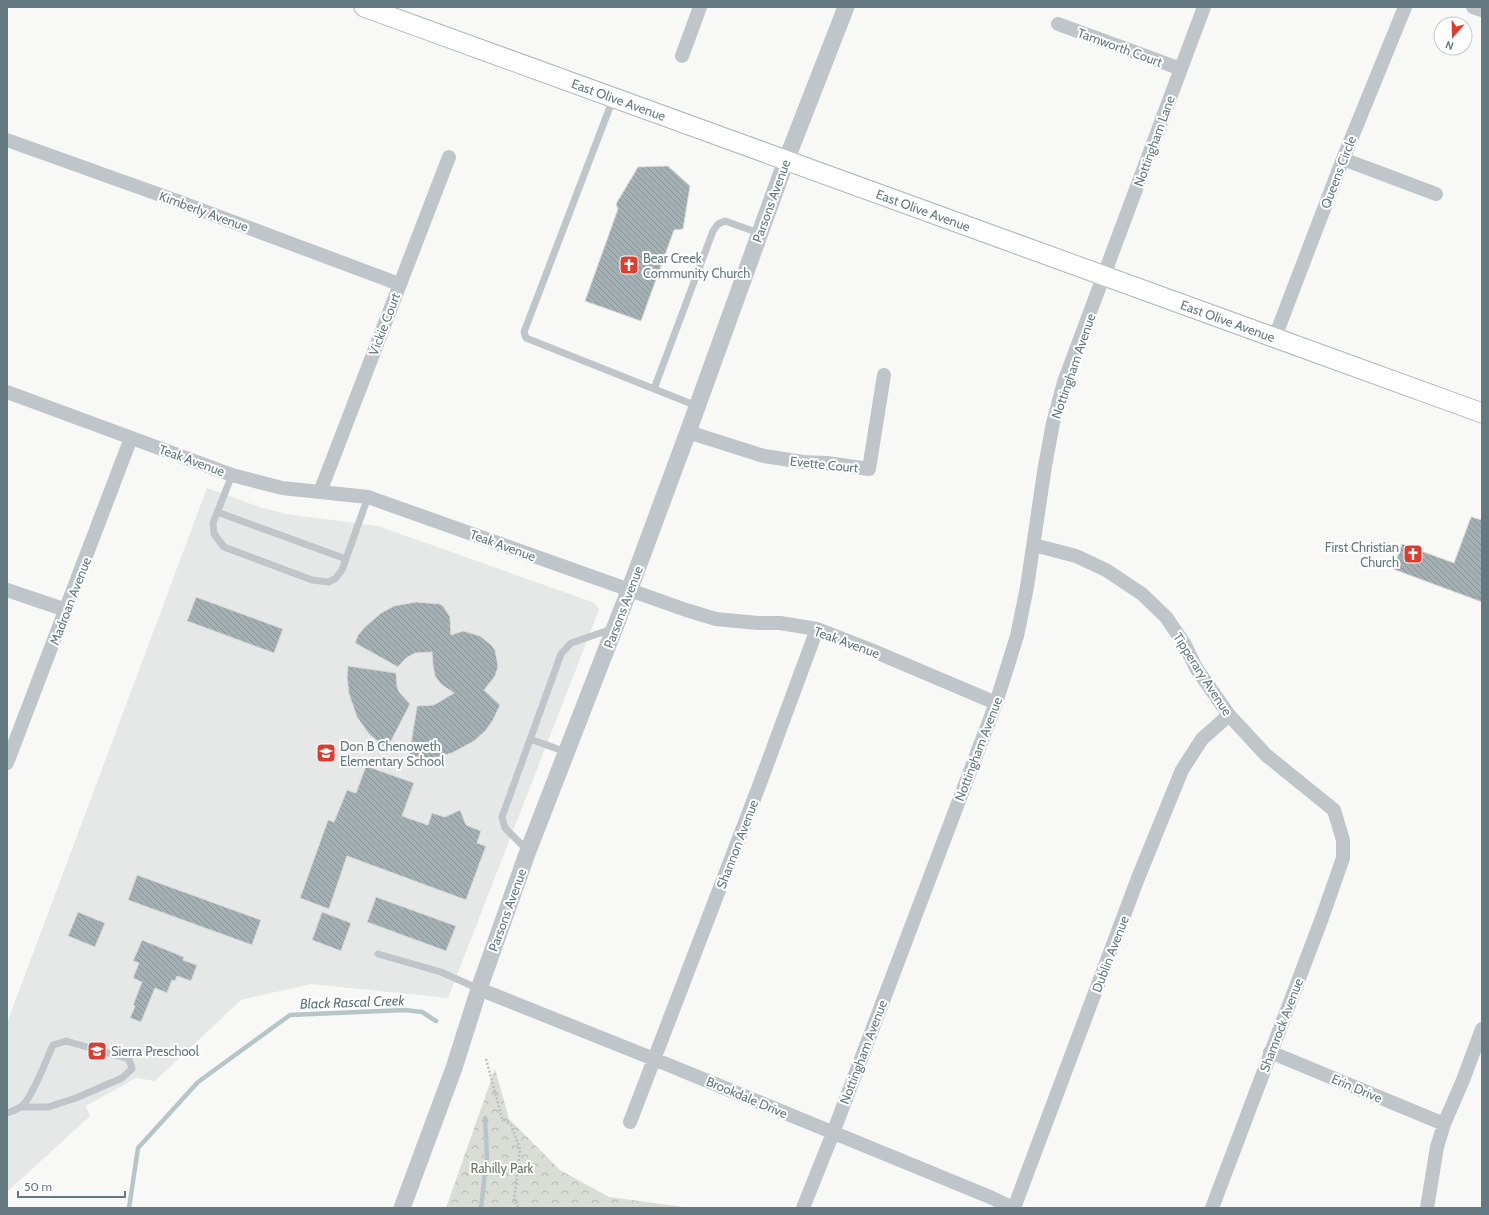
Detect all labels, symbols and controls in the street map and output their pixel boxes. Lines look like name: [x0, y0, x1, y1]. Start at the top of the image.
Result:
north arrow: [1433, 16, 1473, 56]
street label: Tamworth Court: [1075, 24, 1165, 70]
text: N: [1444, 37, 1456, 53]
street label: East Olive Avenue: [569, 75, 668, 124]
street label: Nottingham Lane: [1130, 93, 1178, 189]
street label: Queens Circle: [1317, 133, 1359, 210]
street label: Parsons Avenue: [749, 157, 794, 245]
street label: East Olive Avenue: [874, 186, 973, 235]
street label: Kimberly Avenue: [157, 187, 251, 235]
place label: Bear Creek Community Church: [643, 250, 750, 281]
church icon: Bear Creek Community Church: [618, 254, 640, 276]
street label: Vickie Court: [365, 290, 403, 357]
street label: East Olive Avenue: [1179, 296, 1277, 345]
street label: Nottingham Avenue: [1048, 311, 1099, 421]
street label: Teak Avenue: [157, 441, 227, 479]
street label: Evette Court: [789, 452, 860, 476]
street label: Teak Avenue: [468, 526, 538, 564]
place label: First Christian Church: [1325, 539, 1399, 570]
church icon: First Christian Church: [1402, 543, 1424, 565]
street label: Madroan Avenue: [46, 555, 94, 647]
street label: Parsons Avenue: [600, 563, 646, 650]
street label: Teak Avenue: [812, 623, 882, 661]
street label: Tipperary Avenue: [1170, 629, 1236, 719]
street label: Nottingham Avenue: [951, 694, 1005, 803]
place label: Don B Chenoweth Elementary School: [340, 738, 444, 769]
school or university icon: Don B Chenoweth Elementary School: [315, 742, 337, 764]
street label: Shannon Avenue: [713, 797, 761, 891]
street label: Parsons Avenue: [485, 866, 530, 954]
street label: Dublin Avenue: [1088, 913, 1132, 995]
street label: Shamrock Avenue: [1256, 976, 1306, 1074]
water label: Black Rascal Creek: [299, 991, 406, 1013]
street label: Nottingham Avenue: [836, 997, 890, 1106]
school or university icon: Sierra Preschool: [86, 1040, 108, 1062]
place label: Sierra Preschool: [111, 1043, 199, 1059]
street label: Erin Drive: [1329, 1070, 1385, 1106]
street label: Brookdale Drive: [704, 1073, 790, 1121]
park label: Rahilly Park: [471, 1160, 534, 1176]
scale bar: [18, 1173, 125, 1199]
text: 50 m: [24, 1179, 52, 1194]

